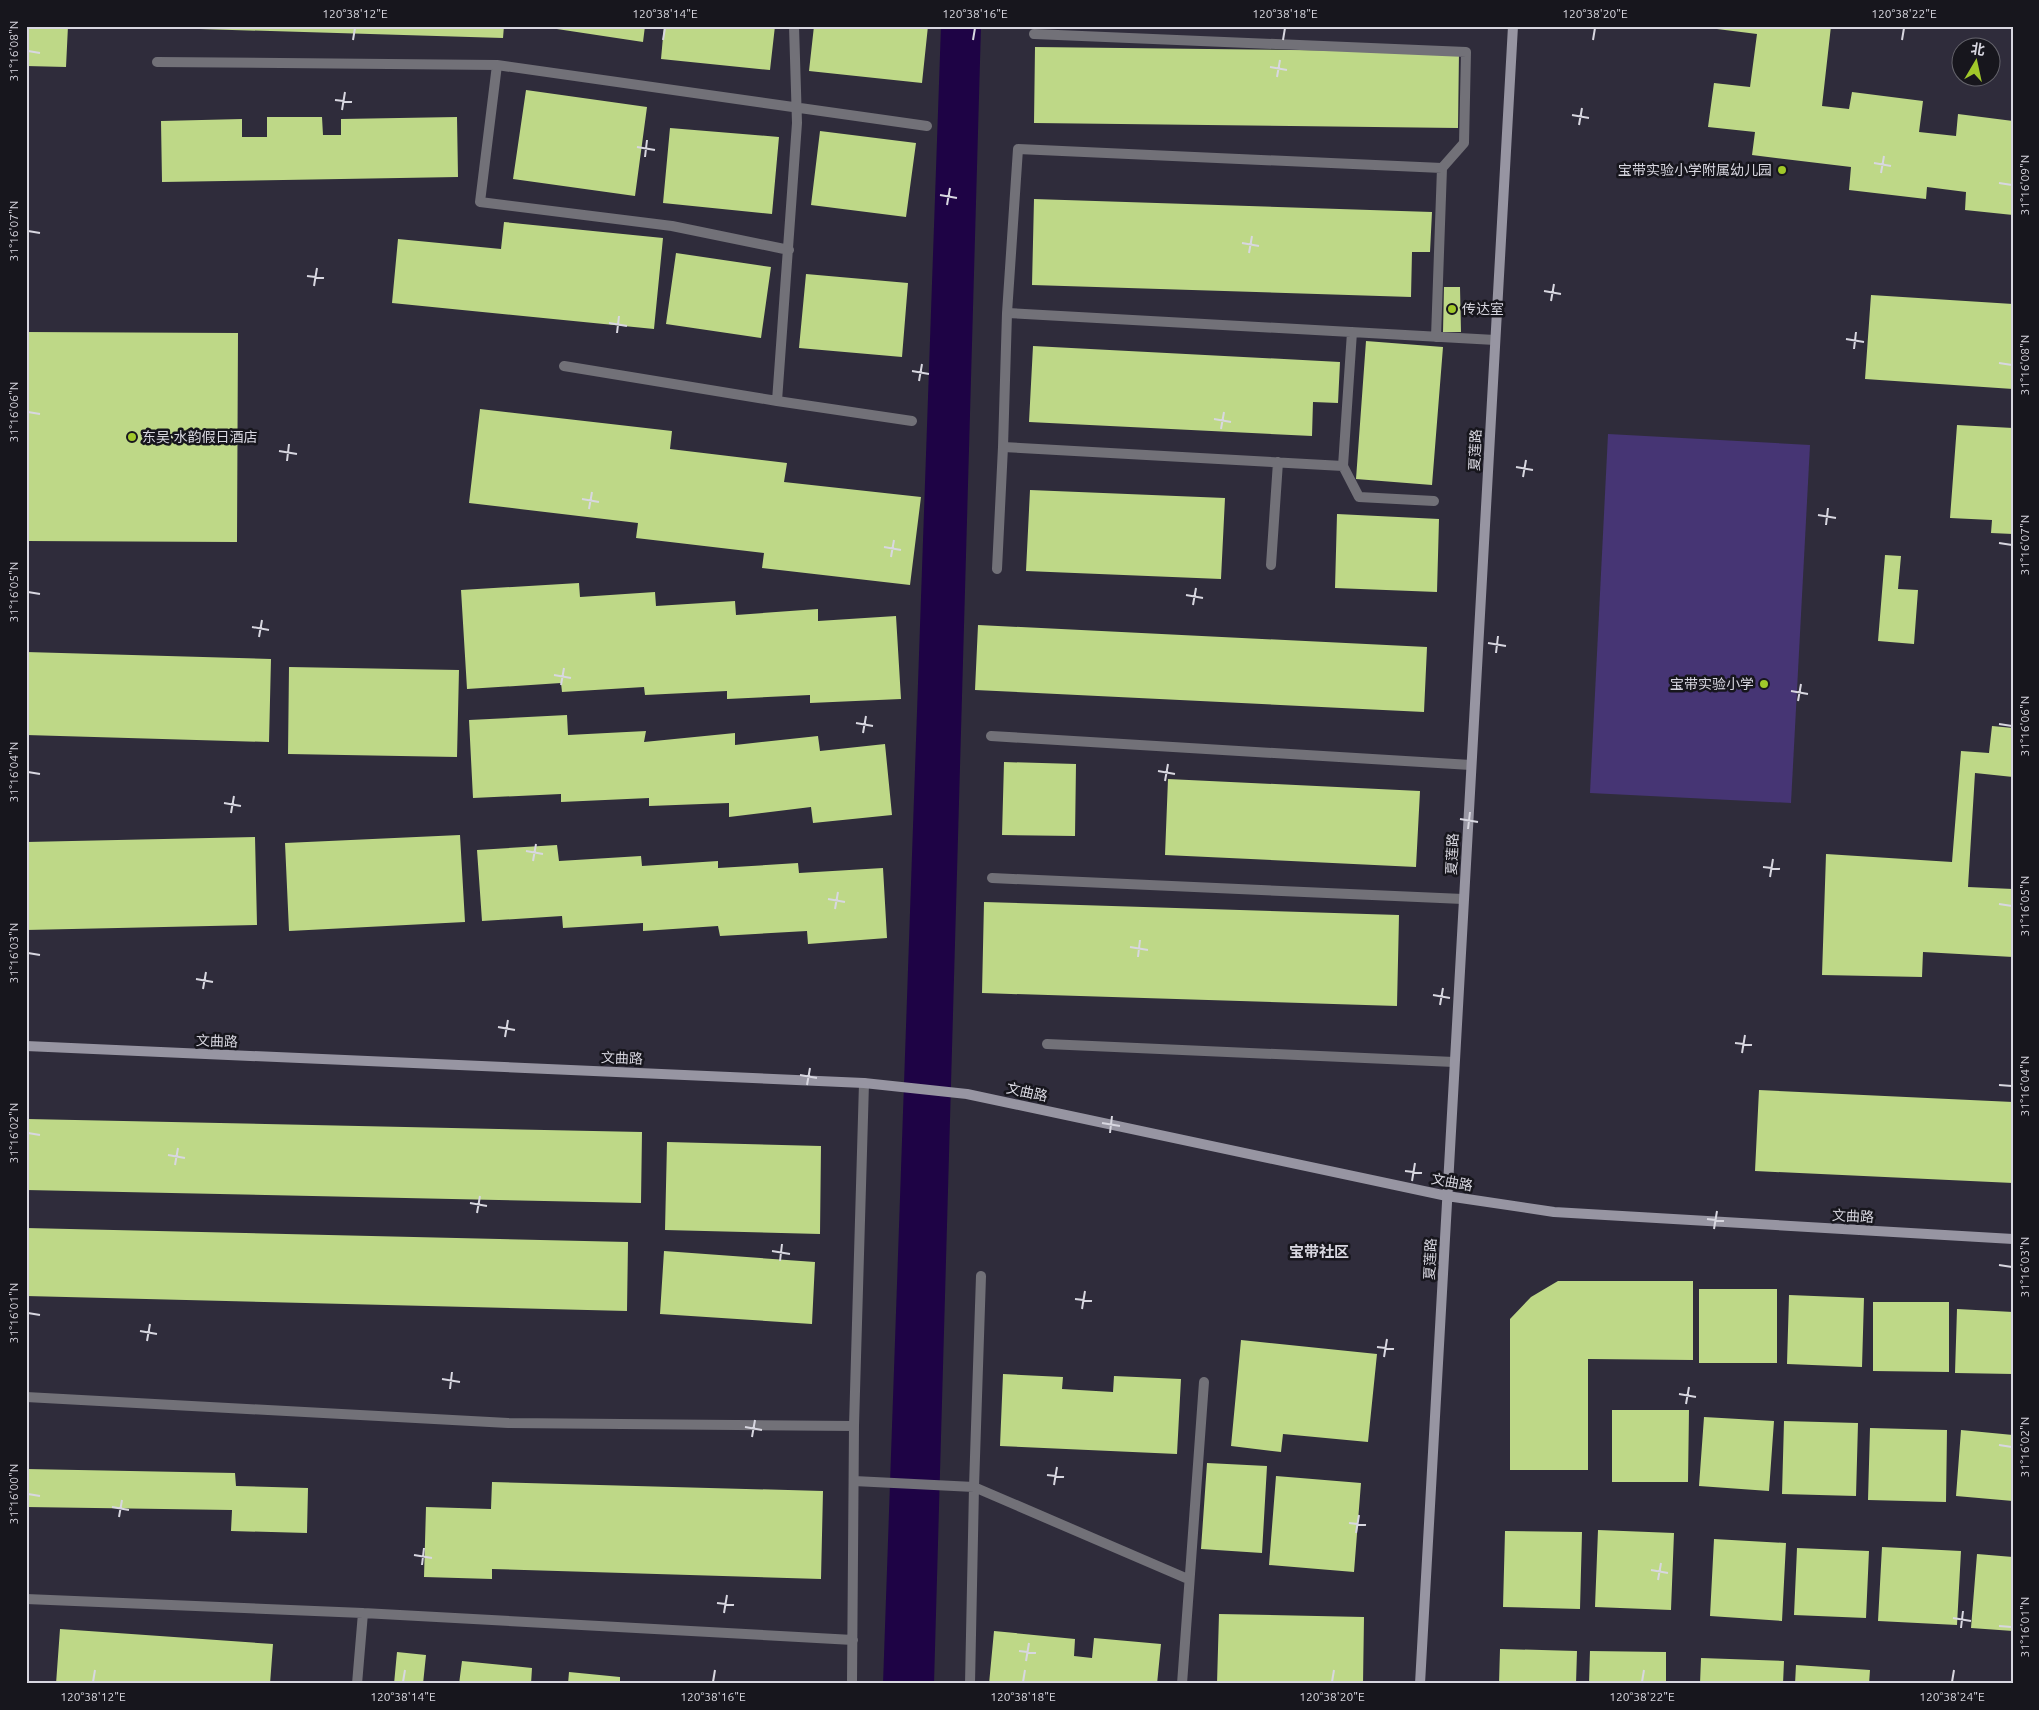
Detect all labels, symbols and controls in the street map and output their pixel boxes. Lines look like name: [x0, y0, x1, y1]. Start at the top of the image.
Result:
text: 120°38'12"E: [322, 7, 388, 20]
text: 120°38'14"E: [632, 7, 698, 20]
text: 120°38'16"E: [942, 7, 1008, 20]
text: 120°38'18"E: [1252, 7, 1318, 20]
text: 120°38'20"E: [1562, 7, 1628, 20]
text: 120°38'22"E: [1871, 7, 1937, 20]
text: 31°16'08"N: [7, 21, 20, 81]
north arrow: [1952, 38, 2002, 88]
text: 北: [1970, 40, 1986, 58]
text: 31°16'09"N: [2018, 155, 2031, 215]
place label: 宝带实验小学附属幼儿园: [1618, 162, 1772, 178]
marker: 宝带实验小学附属幼儿园: [1776, 164, 1788, 176]
text: 31°16'07"N: [7, 201, 20, 261]
place label: 传达室: [1462, 301, 1504, 317]
marker: 传达室: [1446, 303, 1458, 315]
text: 31°16'08"N: [2018, 335, 2031, 395]
text: 31°16'06"N: [7, 382, 20, 442]
place label: 东吴·水韵假日酒店: [142, 429, 257, 445]
street label: 夏莲路: [1466, 429, 1484, 471]
marker: 东吴·水韵假日酒店: [126, 431, 138, 443]
text: 31°16'07"N: [2018, 515, 2031, 575]
text: 31°16'05"N: [7, 562, 20, 622]
place label: 宝带实验小学: [1670, 676, 1754, 692]
marker: 宝带实验小学: [1758, 678, 1770, 690]
text: 31°16'06"N: [2018, 696, 2031, 756]
text: 31°16'04"N: [7, 742, 20, 802]
street label: 夏莲路: [1443, 833, 1461, 875]
text: 31°16'05"N: [2018, 876, 2031, 936]
text: 31°16'03"N: [7, 923, 20, 983]
street label: 文曲路: [196, 1032, 238, 1050]
street label: 文曲路: [601, 1049, 643, 1067]
text: 31°16'04"N: [2018, 1056, 2031, 1116]
street label: 文曲路: [1005, 1080, 1049, 1104]
text: 31°16'02"N: [7, 1103, 20, 1163]
street label: 文曲路: [1430, 1170, 1474, 1194]
street label: 文曲路: [1832, 1207, 1874, 1225]
text: 31°16'03"N: [2018, 1237, 2031, 1297]
street label: 夏莲路: [1421, 1238, 1439, 1280]
district label: 宝带社区: [1289, 1243, 1349, 1260]
text: 31°16'01"N: [7, 1283, 20, 1343]
text: 31°16'02"N: [2018, 1417, 2031, 1477]
text: 31°16'00"N: [7, 1464, 20, 1524]
text: 31°16'01"N: [2018, 1597, 2031, 1657]
text: 120°38'12"E: [60, 1690, 126, 1703]
text: 120°38'14"E: [370, 1690, 436, 1703]
text: 120°38'16"E: [680, 1690, 746, 1703]
text: 120°38'18"E: [990, 1690, 1056, 1703]
text: 120°38'20"E: [1299, 1690, 1365, 1703]
text: 120°38'22"E: [1609, 1690, 1675, 1703]
text: 120°38'24"E: [1919, 1690, 1985, 1703]

